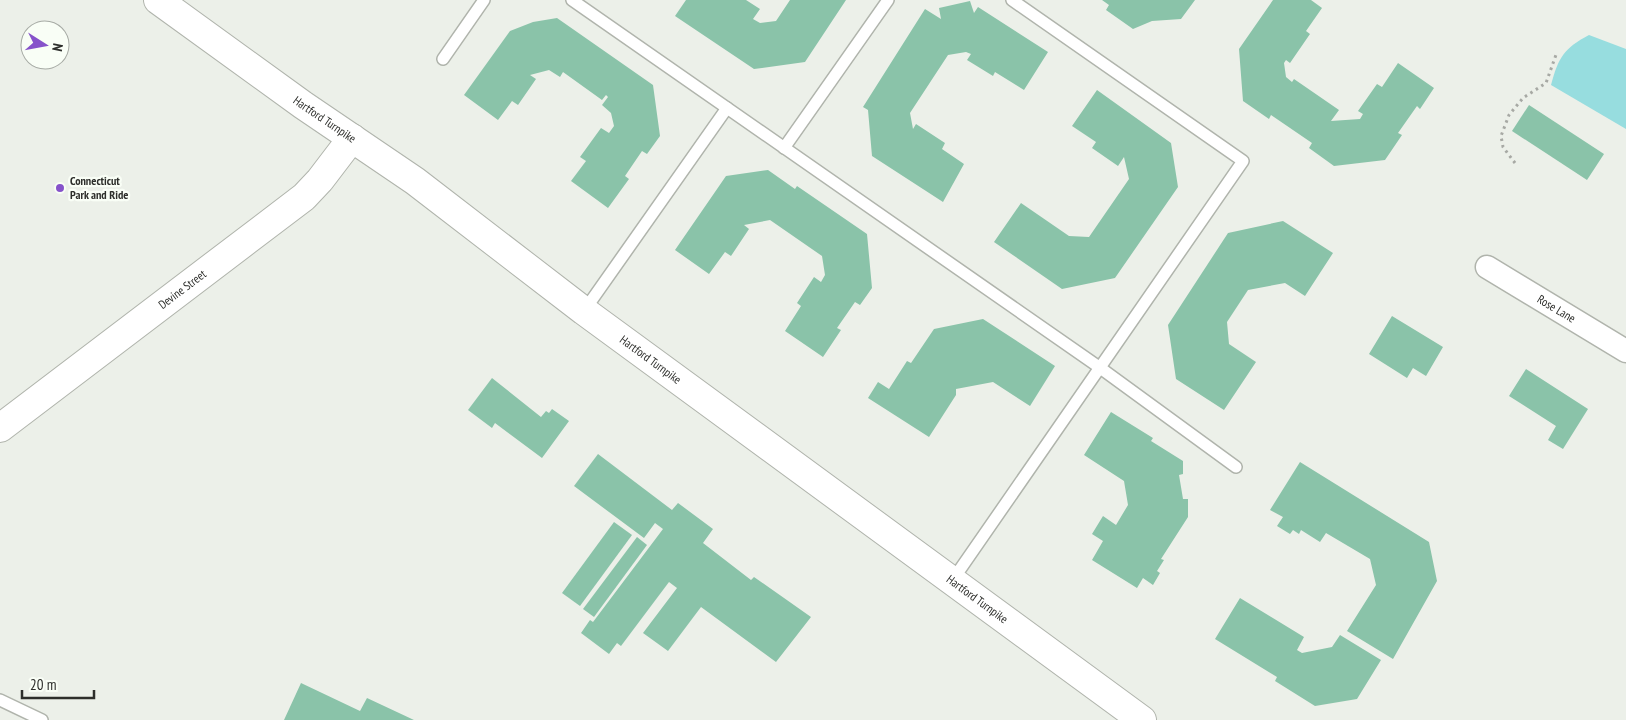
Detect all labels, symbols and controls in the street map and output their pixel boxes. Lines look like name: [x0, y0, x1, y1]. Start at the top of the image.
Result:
north arrow: [20, 20, 70, 70]
text: N: [48, 42, 67, 53]
street label: Hartford Turnpike: [291, 92, 359, 146]
place label: Connecticut Park and Ride: [70, 173, 128, 202]
marker: Connecticut Park and Ride: [54, 182, 66, 194]
street label: Devine Street: [155, 266, 209, 312]
street label: Rose Lane: [1535, 291, 1578, 326]
street label: Hartford Turnpike: [617, 332, 684, 387]
street label: Hartford Turnpike: [944, 571, 1011, 626]
scale bar: [22, 668, 95, 700]
text: 20 m: [30, 675, 56, 694]

